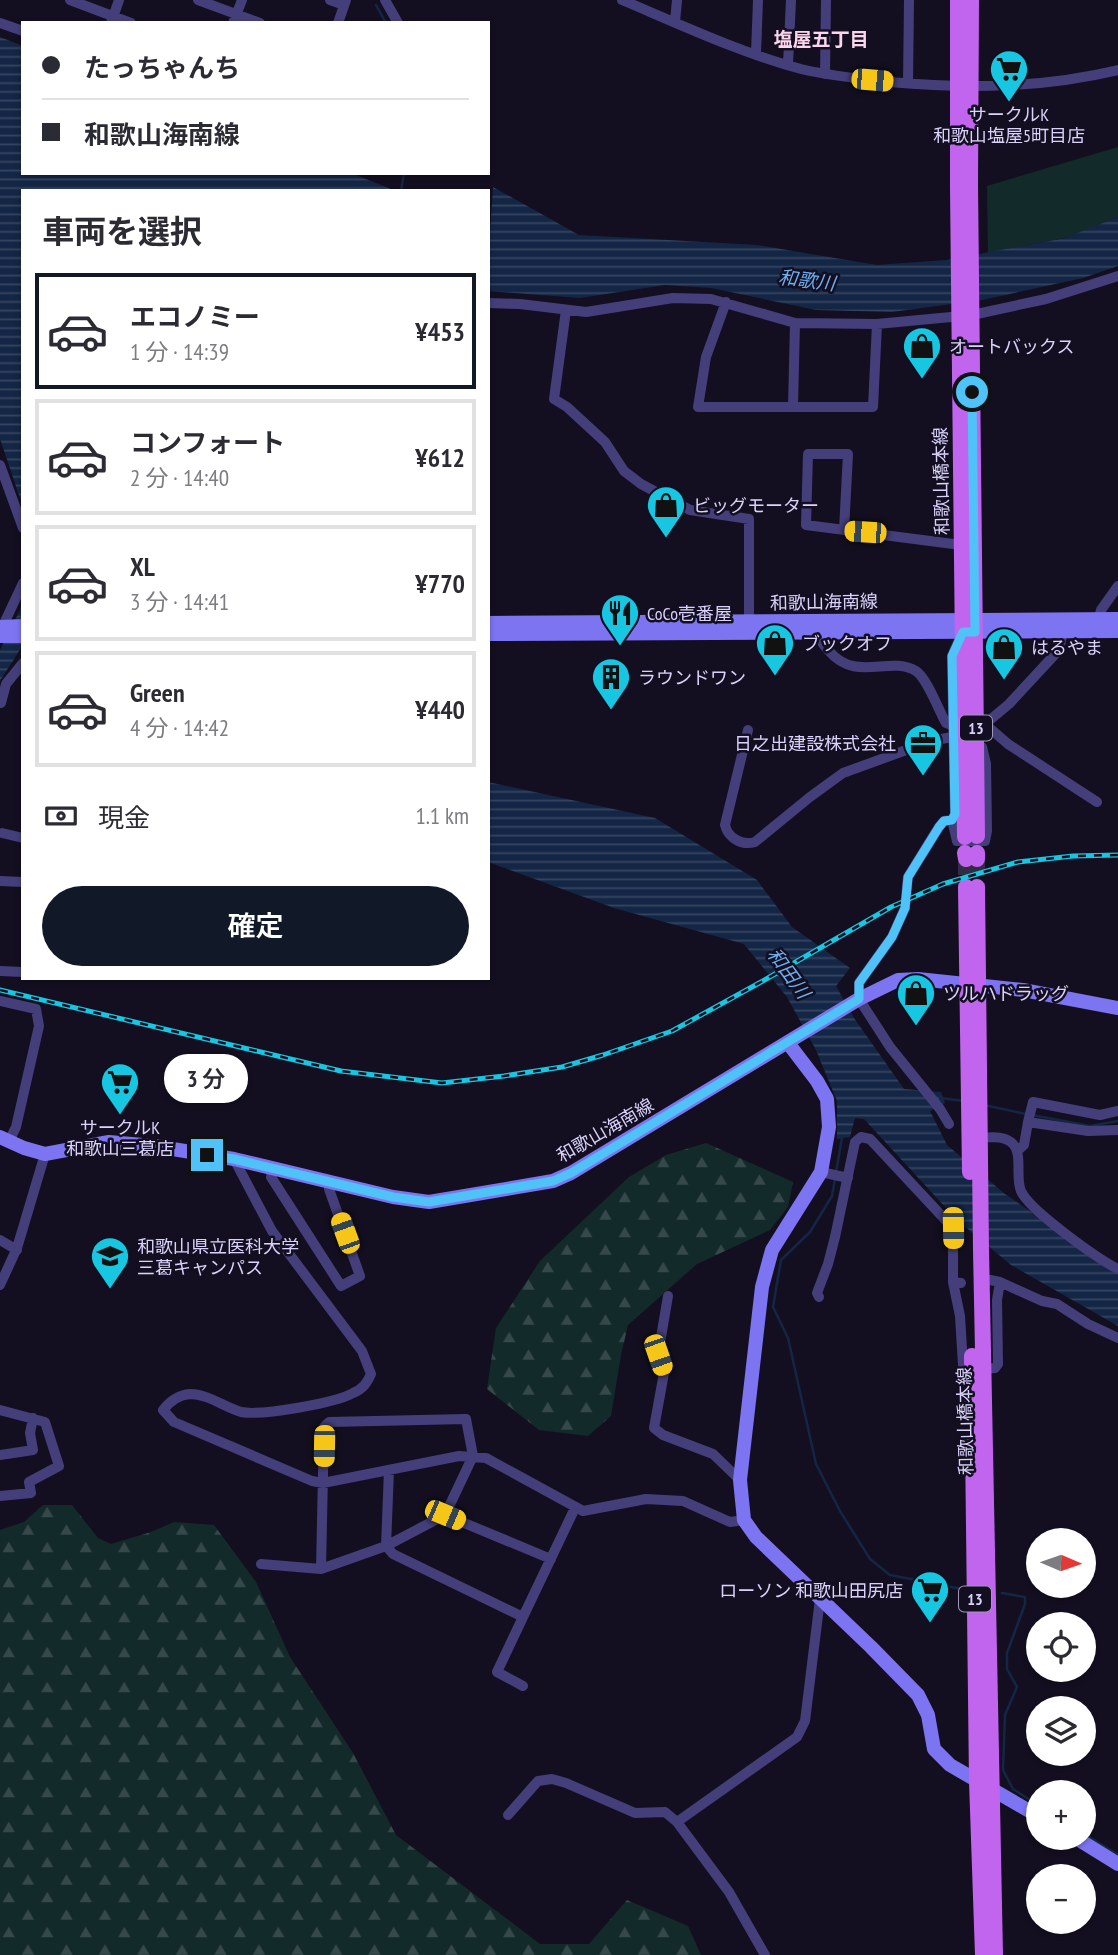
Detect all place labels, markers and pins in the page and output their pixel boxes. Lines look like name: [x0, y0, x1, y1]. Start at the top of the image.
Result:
supermarket icon: サークルK 和歌山塩屋5町目店: [988, 48, 1030, 103]
place label: サークルK 和歌山塩屋5町目店: [933, 103, 1085, 147]
shop icon: オートバックス: [901, 325, 943, 380]
place label: オートバックス: [949, 335, 1074, 358]
shop icon: ビッグモーター: [645, 484, 687, 539]
place label: ビッグモーター: [693, 494, 819, 517]
restaurant icon: CoCo壱番屋: [599, 592, 641, 647]
place label: CoCo壱番屋: [647, 602, 732, 625]
shop icon: ブックオフ: [754, 622, 796, 677]
shop icon: はるやま: [983, 626, 1025, 681]
place label: ブックオフ: [802, 632, 892, 655]
place label: はるやま: [1031, 636, 1103, 659]
building icon: ラウンドワン: [590, 656, 632, 711]
place label: ラウンドワン: [638, 666, 746, 689]
office icon: 日之出建設株式会社: [902, 722, 944, 777]
place label: 日之出建設株式会社: [734, 732, 896, 755]
shop icon: ツルハドラッグ: [895, 972, 937, 1027]
place label: ツルハドラッグ: [943, 982, 1069, 1005]
supermarket icon: サークルK 和歌山三葛店: [99, 1061, 141, 1116]
place label: サークルK 和歌山三葛店: [66, 1116, 174, 1160]
school or university icon: 和歌山県立医科大学 三葛キャンパス: [89, 1235, 131, 1290]
place label: 和歌山県立医科大学 三葛キャンパス: [137, 1235, 299, 1279]
supermarket icon: ローソン 和歌山田尻店: [909, 1569, 951, 1624]
place label: ローソン 和歌山田尻店: [719, 1579, 903, 1602]

